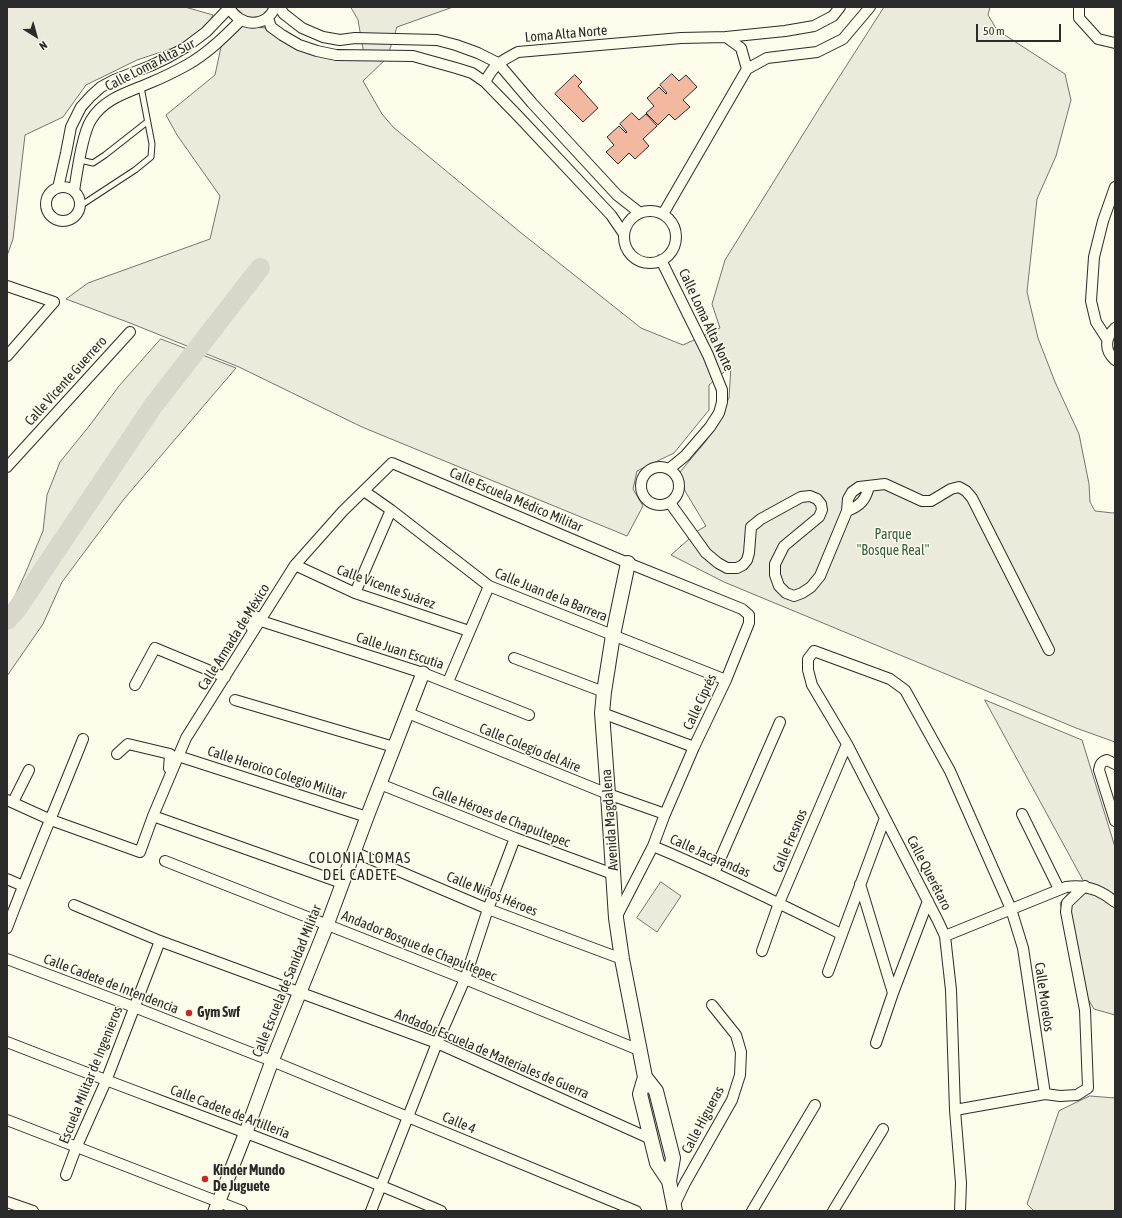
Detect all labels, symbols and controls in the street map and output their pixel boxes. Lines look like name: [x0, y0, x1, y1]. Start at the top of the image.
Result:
north arrow: [16, 16, 56, 56]
scale bar: [978, 16, 1063, 42]
street label: Loma Alta Norte: [524, 22, 608, 46]
text: 50 m: [983, 24, 1005, 38]
street label: Calle Loma Alta Sur: [102, 35, 198, 95]
text: N: [37, 39, 49, 52]
street label: Calle Loma Alta Norte: [675, 266, 737, 374]
street label: Calle Vicente Guerrero: [21, 333, 111, 429]
street label: Calle Escuela Médico Militar: [447, 464, 585, 536]
park label: Parque "Bosque Real": [857, 527, 929, 560]
street label: Calle Vicente Suárez: [334, 561, 438, 613]
street label: Calle Juan de la Barrera: [492, 565, 610, 625]
street label: Calle Armada de México: [195, 581, 273, 693]
street label: Calle Juan Escutia: [354, 629, 446, 673]
street label: Calle Ciprés: [680, 671, 720, 733]
street label: Calle Colegio del Aire: [477, 720, 583, 776]
street label: Calle Heroico Colegio Militar: [205, 743, 349, 803]
street label: Avenida Magdalena: [598, 769, 622, 871]
street label: Calle Héroes de Chapultepec: [429, 783, 573, 851]
street label: Calle Fresnos: [769, 807, 811, 875]
street label: Calle Jacarandas: [667, 831, 753, 881]
street label: Calle Querétaro: [903, 833, 955, 913]
district label: COLONIA LOMAS DEL CADETE: [309, 849, 411, 884]
street label: Calle Niños Héroes: [444, 868, 540, 920]
street label: Calle Escuela de Sanidad Militar: [249, 902, 325, 1060]
street label: Andador Bosque de Chapultepec: [339, 907, 499, 985]
street label: Calle Cadete de Intendencia: [41, 950, 181, 1018]
street label: Calle Morelos: [1031, 961, 1057, 1033]
street label: Escuela Militar de Ingenieros: [56, 1004, 126, 1146]
place label: Gym Swf: [197, 1005, 240, 1021]
street label: Andador Escuela de Materiales de Guerra: [393, 1005, 591, 1103]
marker: Gym Swf: [184, 1008, 194, 1018]
street label: Calle Cadete de Artillería: [168, 1081, 292, 1143]
street label: Calle Higueras: [678, 1083, 728, 1157]
street label: Calle 4: [440, 1108, 478, 1138]
place label: Kinder Mundo De Juguete: [213, 1163, 285, 1196]
marker: Kinder Mundo De Juguete: [200, 1174, 210, 1184]

